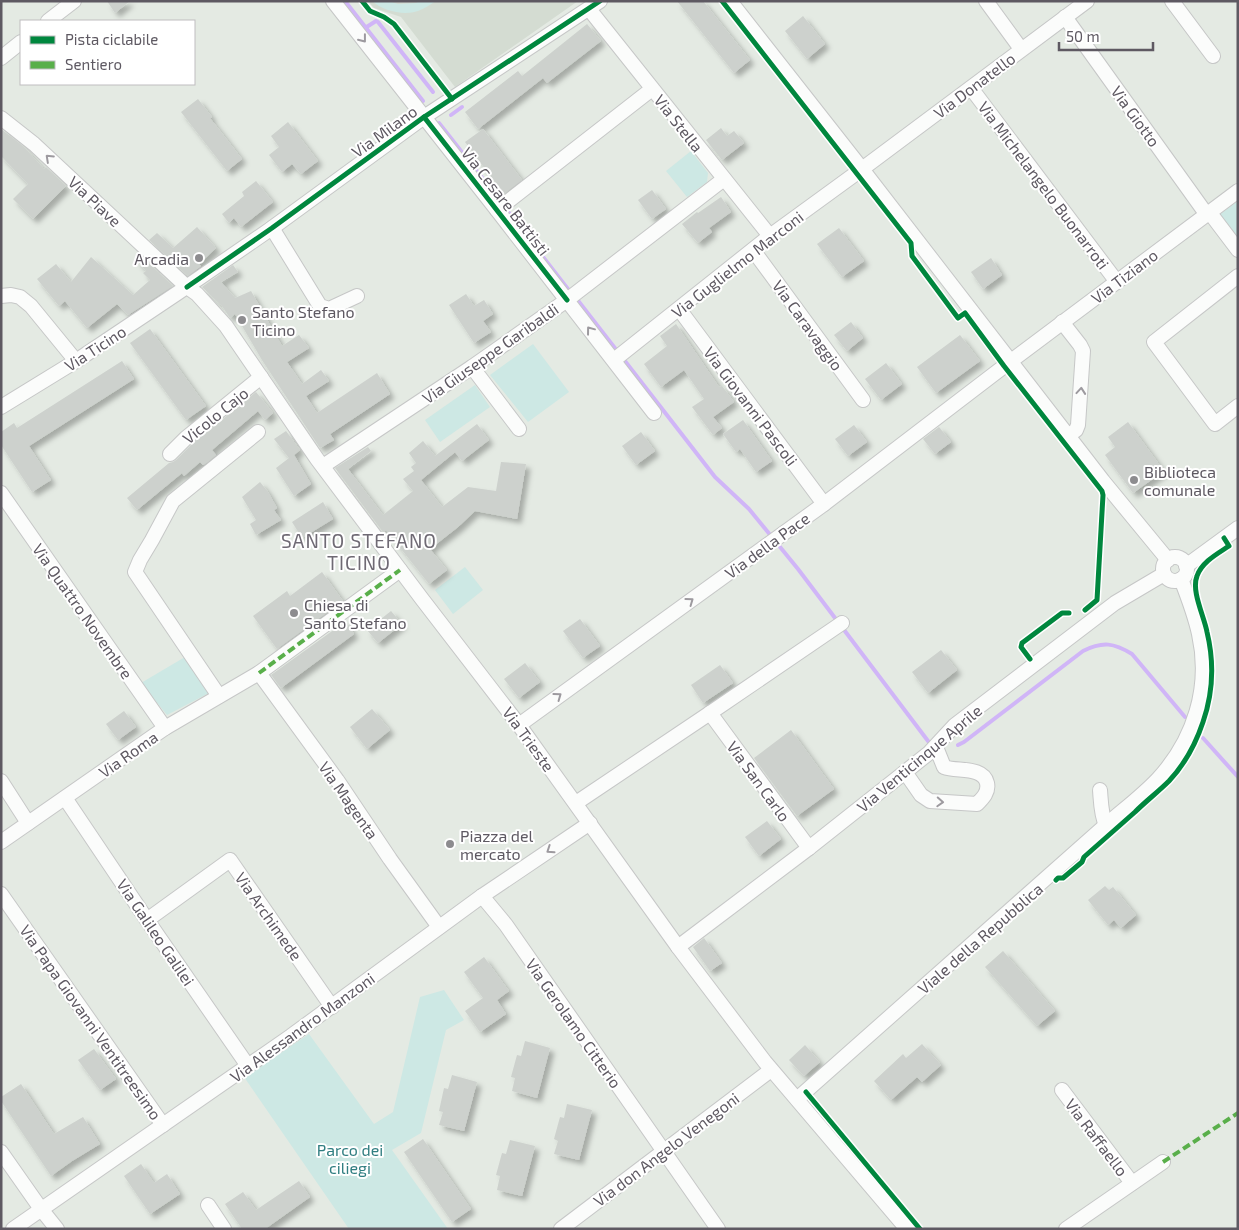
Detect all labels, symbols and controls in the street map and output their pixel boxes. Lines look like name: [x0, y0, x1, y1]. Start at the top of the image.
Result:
legend: [20, 20, 195, 85]
scale bar: [1059, 20, 1153, 52]
text: 50 m: [1066, 27, 1100, 45]
text: Pista ciclabile: [65, 30, 158, 48]
one-way arrow: [357, 34, 366, 43]
street label: Via Donatello: [929, 48, 1019, 122]
text: Sentiero: [65, 55, 122, 73]
street label: Via Giotto: [1108, 82, 1164, 150]
street label: Via Stella: [651, 90, 707, 156]
street label: Via Michelangelo Buonarroti: [975, 97, 1113, 273]
street label: Via Milano: [348, 101, 420, 161]
street label: Via Cesare Battisti: [458, 143, 554, 259]
one-way arrow: [46, 155, 55, 164]
street label: Via Piave: [65, 172, 125, 230]
street label: Via Guglielmo Marconi: [667, 207, 807, 321]
street label: Via Tiziano: [1087, 245, 1161, 307]
place label: Arcadia: [134, 249, 189, 268]
marker: Arcadia: [193, 252, 205, 264]
street label: Via Caravaggio: [769, 276, 847, 374]
street label: Via Giuseppe Garibaldi: [418, 299, 562, 407]
place label: Santo Stefano Ticino: [252, 302, 355, 339]
marker: Santo Stefano Ticino: [236, 314, 248, 326]
street label: Via Ticino: [61, 321, 129, 375]
one-way arrow: [588, 327, 596, 336]
street label: Via Giovanni Pascoli: [700, 343, 802, 469]
street label: Vicolo Cajo: [178, 383, 252, 448]
one-way arrow: [1075, 387, 1086, 395]
place label: Biblioteca comunale: [1144, 462, 1216, 499]
marker: Biblioteca comunale: [1128, 474, 1140, 486]
street label: Via della Pace: [721, 508, 813, 582]
district label: SANTO STEFANO TICINO: [281, 529, 437, 574]
street label: Via Quattro Novembre: [28, 540, 137, 683]
place label: Chiesa di Santo Stefano: [304, 595, 407, 632]
one-way arrow: [684, 598, 694, 607]
marker: Chiesa di Santo Stefano: [288, 607, 300, 619]
one-way arrow: [553, 693, 562, 702]
street label: Via Venticinque Aprile: [853, 700, 985, 816]
street label: Via Trieste: [499, 703, 559, 775]
street label: Via Roma: [95, 727, 161, 781]
street label: Via San Carlo: [723, 737, 795, 825]
street label: Via Magenta: [315, 757, 383, 843]
one-way arrow: [937, 796, 945, 807]
place label: Piazza del mercato: [460, 826, 534, 863]
marker: Piazza del mercato: [444, 838, 456, 850]
one-way arrow: [546, 844, 555, 853]
street label: Via Archimede: [232, 868, 306, 964]
street label: Via Galileo Galilei: [113, 875, 199, 989]
street label: Viale della Repubblica: [914, 879, 1046, 997]
street label: Via Papa Giovanni Ventitreesimo: [16, 921, 166, 1123]
street label: Via Gerolamo Citterio: [522, 955, 626, 1091]
street label: Via Alessandro Manzoni: [226, 968, 378, 1086]
street label: Via don Angelo Venegoni: [589, 1088, 743, 1210]
street label: Via Raffaello: [1062, 1095, 1132, 1179]
park label: Parco dei ciliegi: [317, 1140, 383, 1177]

